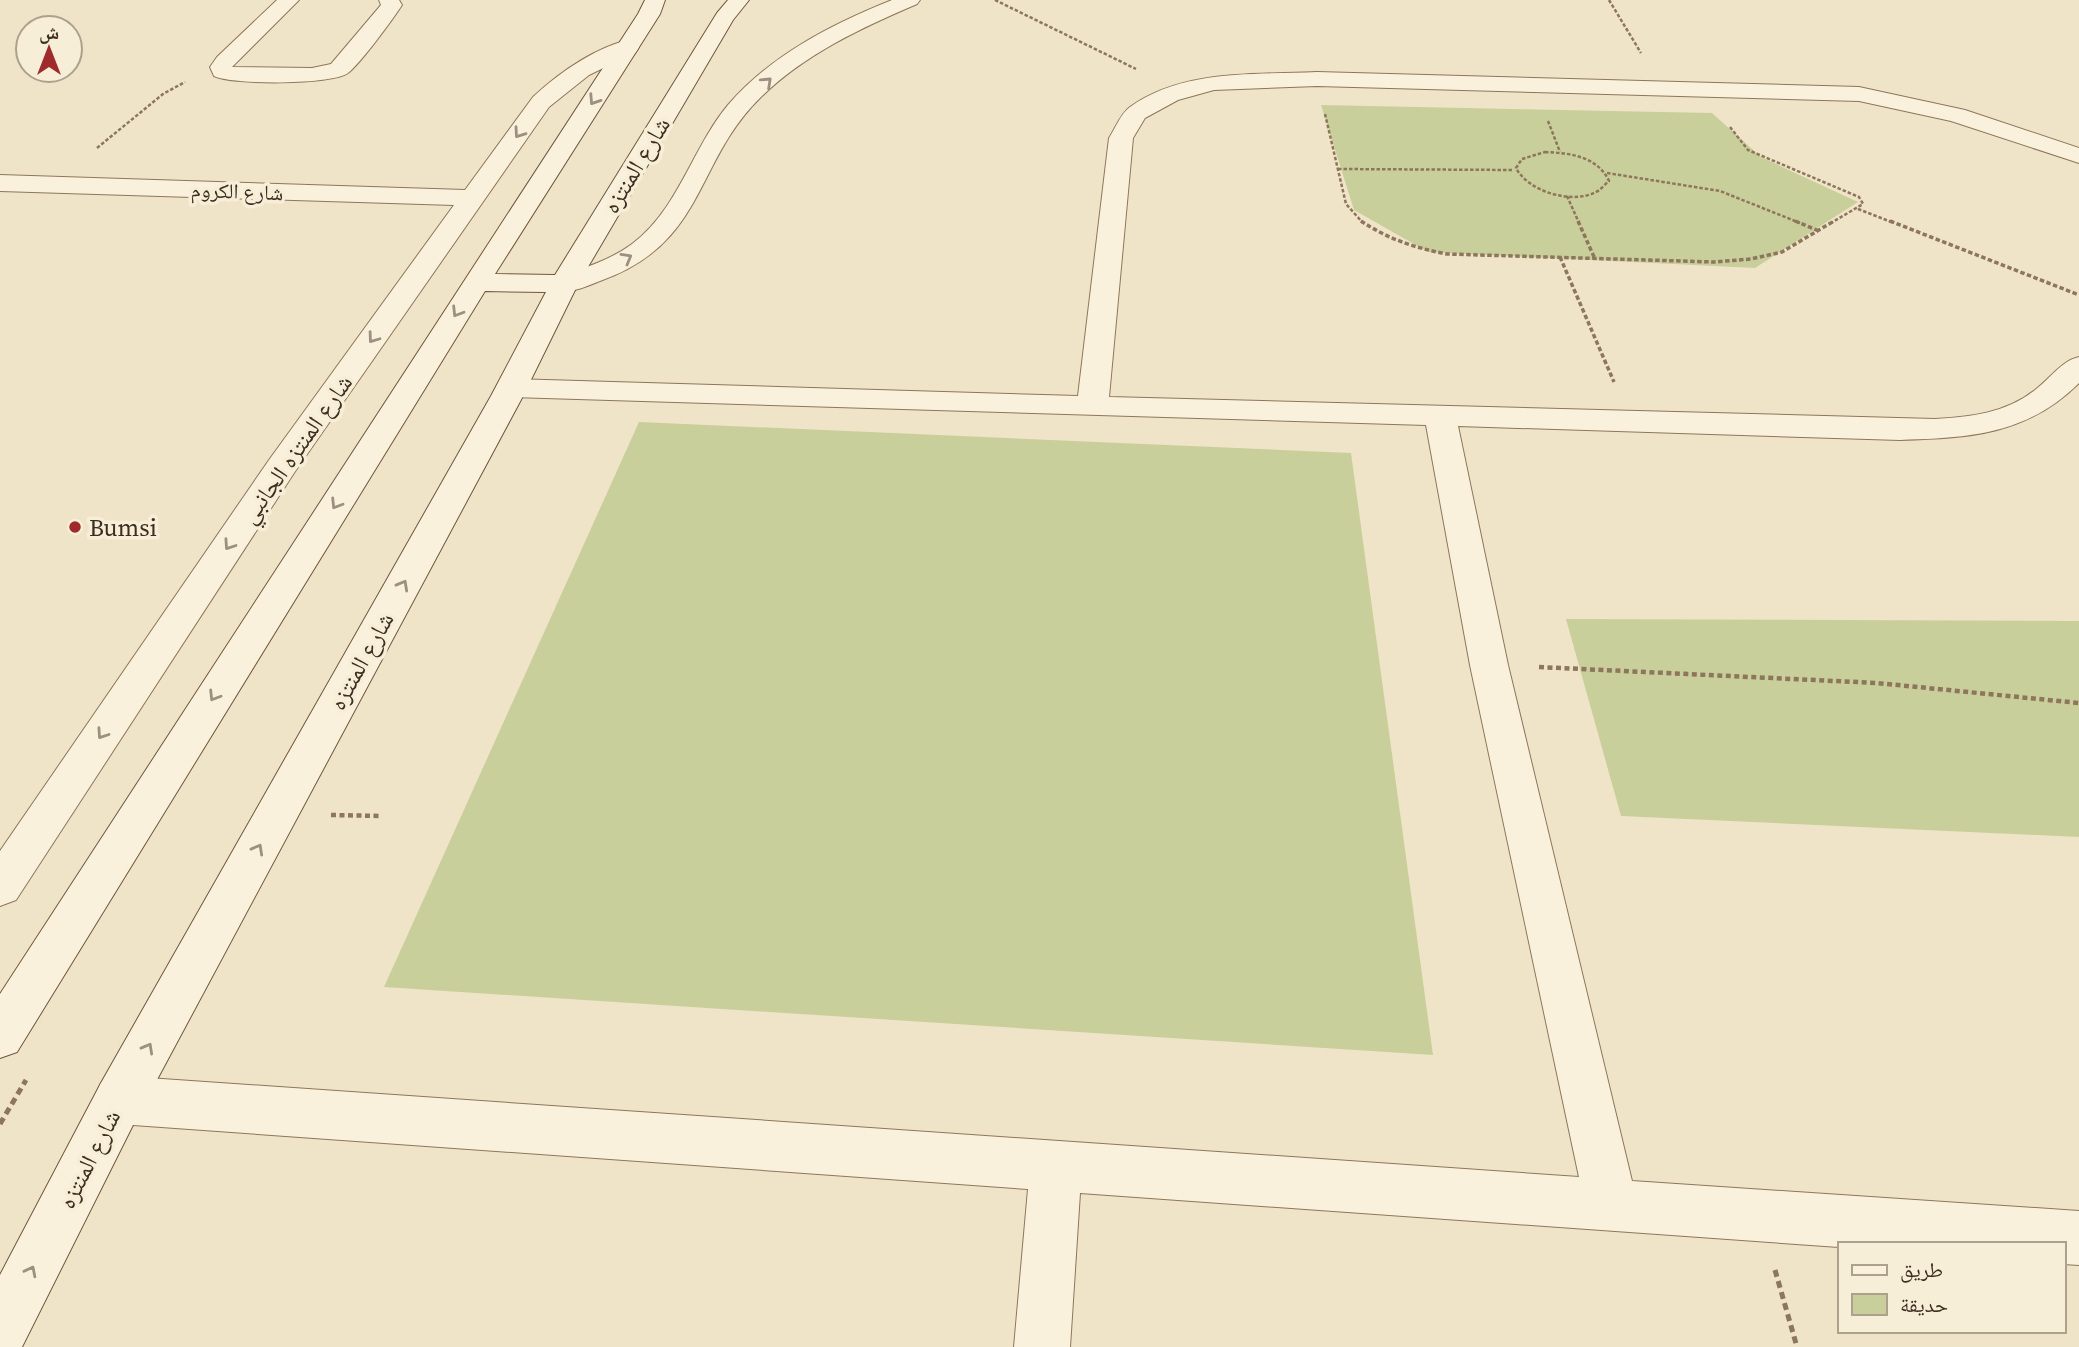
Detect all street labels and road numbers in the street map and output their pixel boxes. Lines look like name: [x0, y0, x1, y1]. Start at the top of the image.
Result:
street label: شارع المنتزه: [594, 111, 678, 219]
street label: شارع الكروم: [190, 175, 284, 207]
street label: شارع المنتزه الجانبي: [232, 368, 362, 532]
street label: شارع المنتزه: [321, 606, 401, 716]
street label: شارع المنتزه: [50, 1104, 128, 1214]

